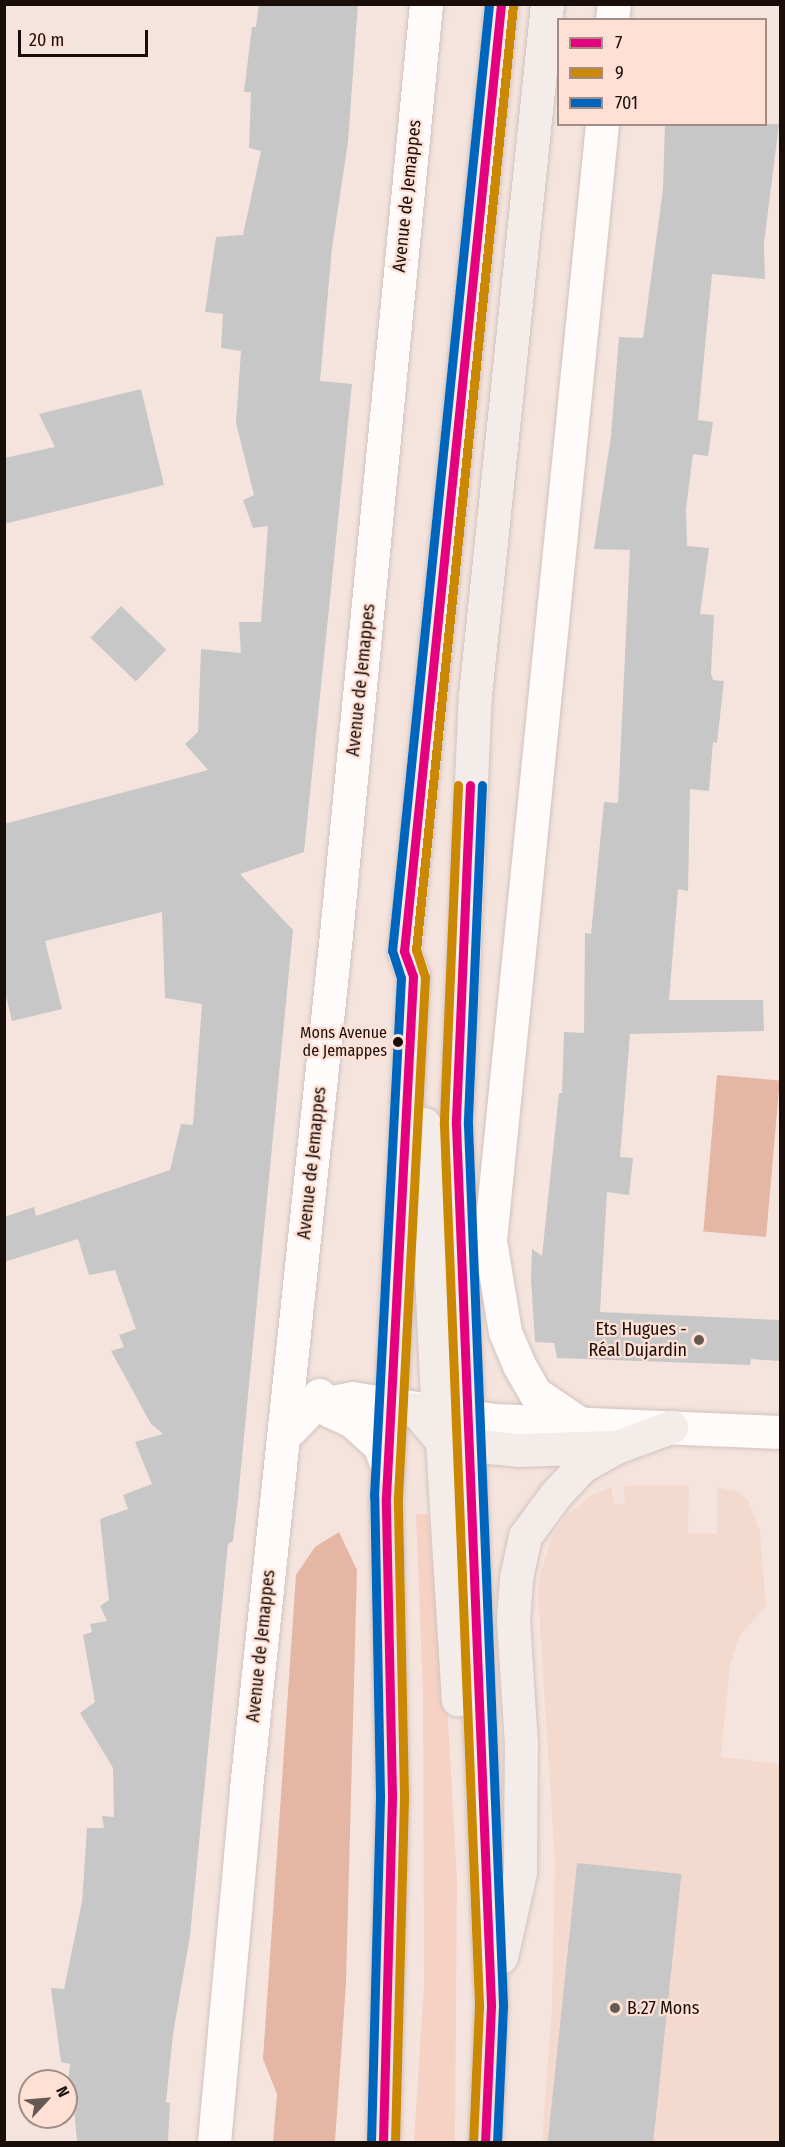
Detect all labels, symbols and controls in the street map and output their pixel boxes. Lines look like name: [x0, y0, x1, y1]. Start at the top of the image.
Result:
scale bar: [21, 18, 152, 56]
legend: [557, 18, 767, 126]
text: 20 m: [29, 29, 64, 51]
text: 7: [615, 32, 622, 54]
text: 9: [615, 62, 624, 84]
text: 701: [615, 92, 638, 114]
street label: Avenue de Jemappes: [388, 119, 426, 273]
street label: Avenue de Jemappes: [342, 603, 380, 757]
place label: Mons Avenue de Jemappes: [300, 1023, 387, 1061]
marker: Mons Avenue de Jemappes: [392, 1036, 404, 1048]
street label: Avenue de Jemappes: [293, 1086, 331, 1240]
place label: Ets Hugues - Réal Dujardin: [588, 1319, 687, 1362]
marker: Ets Hugues - Réal Dujardin: [692, 1333, 706, 1347]
street label: Avenue de Jemappes: [242, 1569, 280, 1723]
place label: B.27 Mons: [627, 1997, 699, 2019]
marker: B.27 Mons: [608, 2001, 622, 2015]
north arrow: [18, 2069, 78, 2129]
text: N: [52, 2083, 73, 2100]

